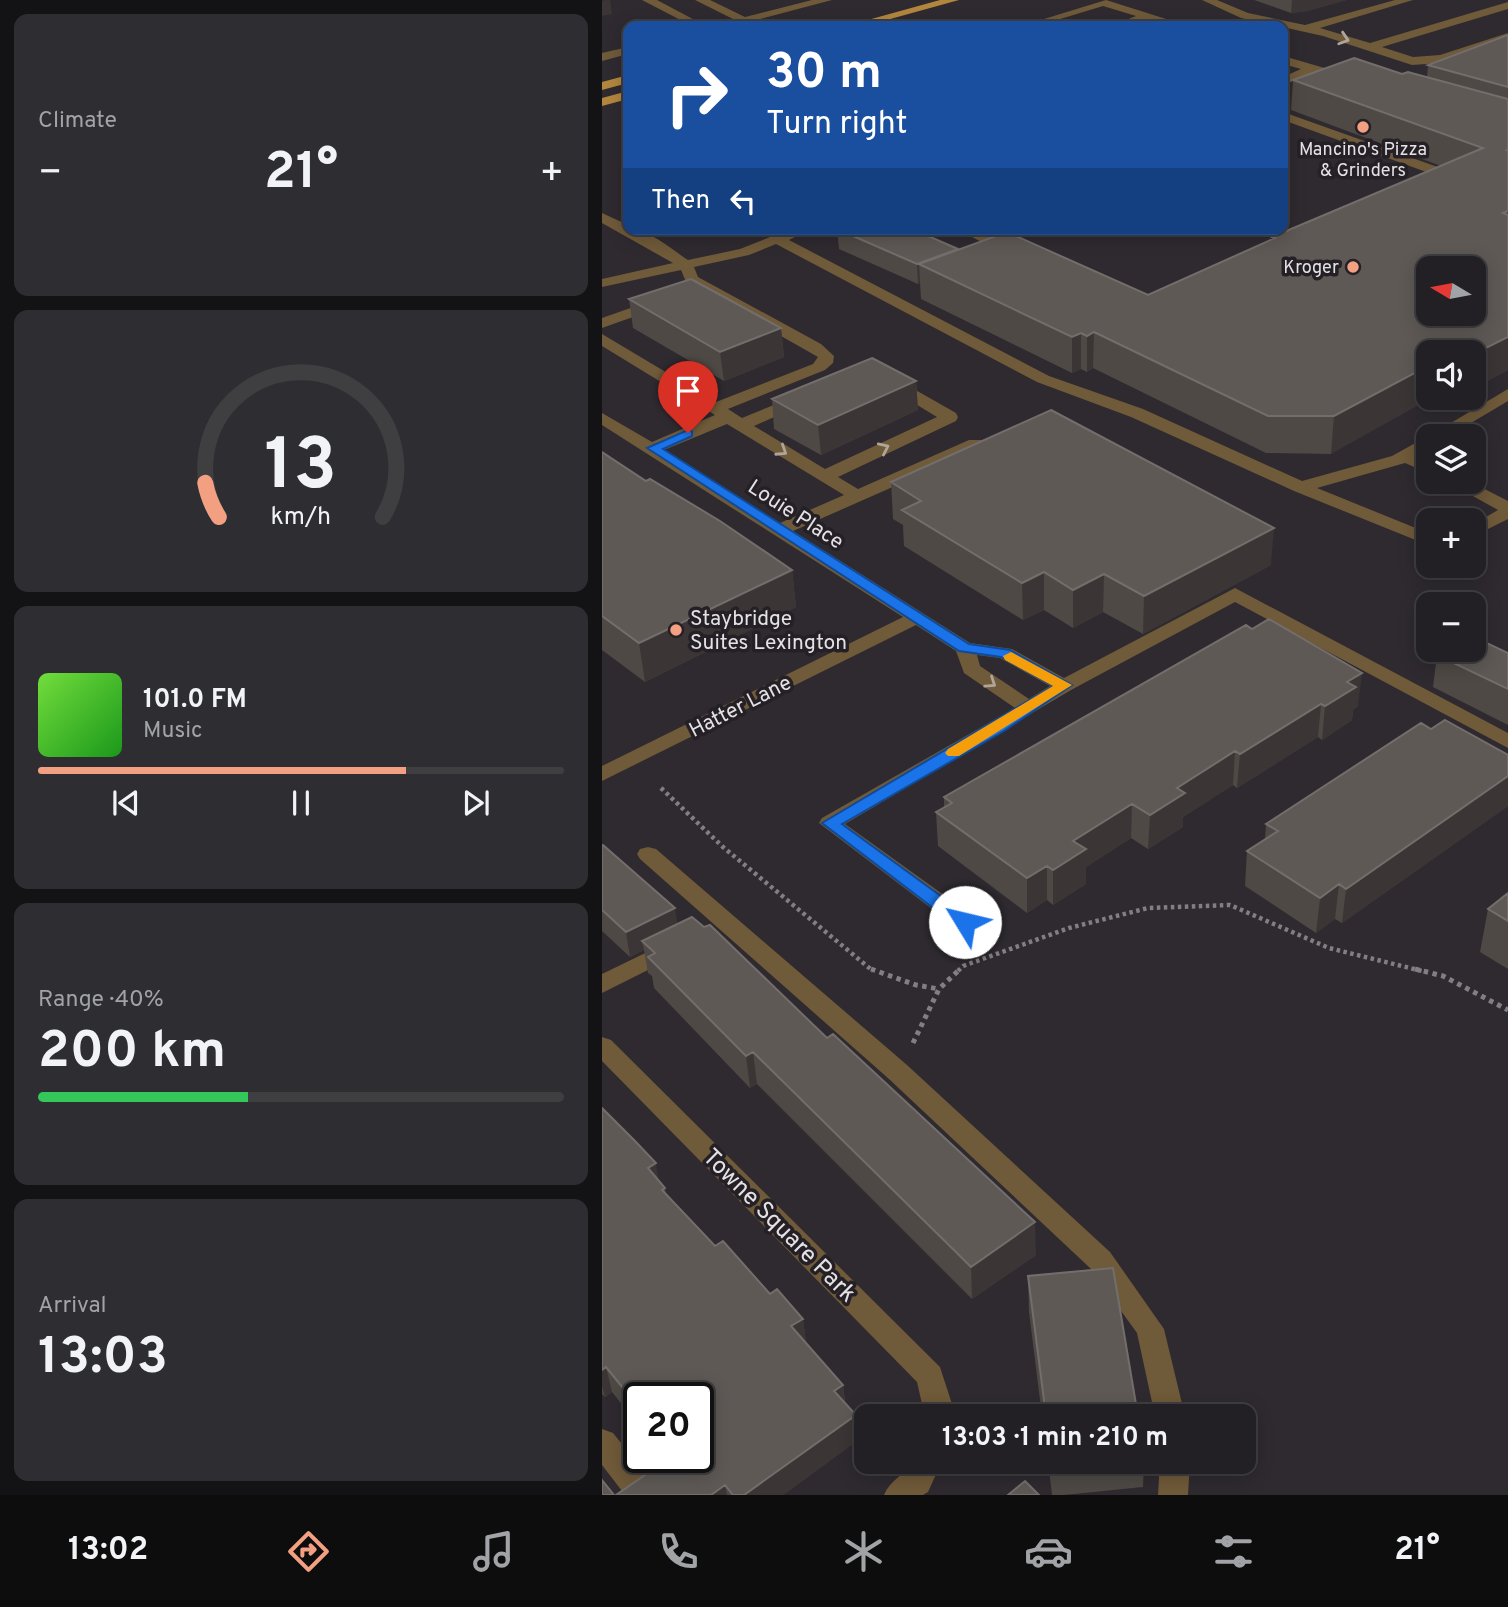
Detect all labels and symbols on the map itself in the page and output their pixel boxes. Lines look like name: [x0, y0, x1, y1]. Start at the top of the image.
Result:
one-way arrow: [1338, 30, 1350, 45]
marker: Mancino's Pizza & Grinders: [1355, 119, 1371, 135]
place label: Mancino's Pizza & Grinders: [1299, 139, 1427, 183]
north arrow: [1416, 256, 1486, 326]
place label: Kroger: [1283, 257, 1339, 280]
marker: Kroger: [1345, 259, 1361, 275]
pin: [658, 361, 718, 433]
one-way arrow: [877, 442, 889, 456]
one-way arrow: [774, 443, 787, 455]
street label: Louie Place: [742, 474, 848, 556]
place label: Staybridge Suites Lexington: [690, 606, 847, 657]
marker: Staybridge Suites Lexington: [668, 622, 684, 638]
street label: Hatter Lane: [685, 670, 796, 745]
one-way arrow: [983, 674, 996, 687]
position arrow: [928, 885, 1002, 959]
street label: Towne Square Park: [695, 1143, 862, 1310]
speed limit sign: 20: [623, 1382, 714, 1473]

